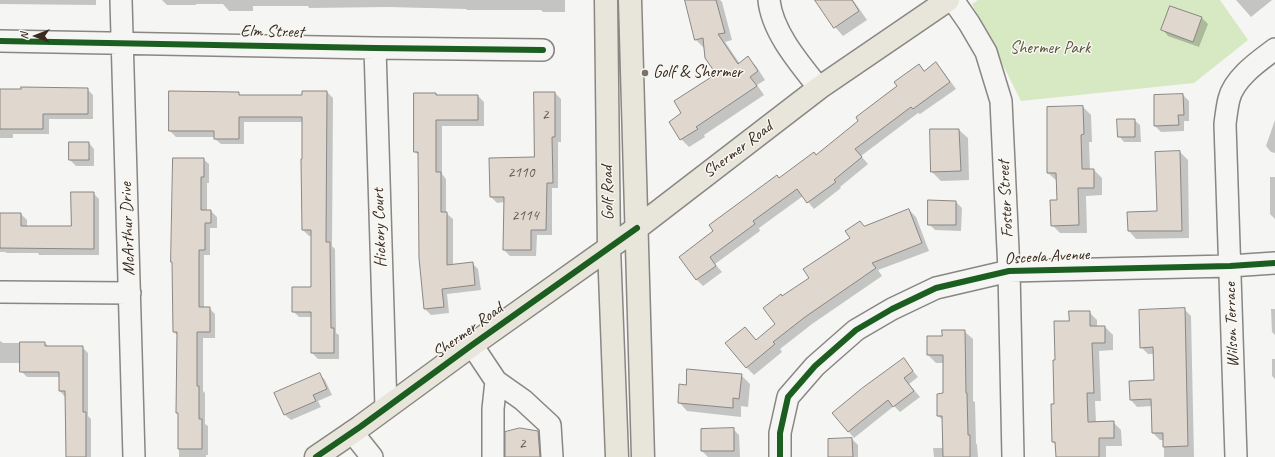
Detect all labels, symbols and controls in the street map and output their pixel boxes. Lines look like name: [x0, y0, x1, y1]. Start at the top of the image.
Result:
north arrow: [16, 16, 56, 56]
street label: Elm Street: [240, 21, 304, 43]
text: N: [17, 33, 31, 39]
park label: Shermer Park: [1010, 39, 1090, 59]
place label: Golf & Shermer: [653, 63, 742, 83]
marker: Golf & Shermer: [640, 68, 650, 78]
house number: 2: [542, 106, 548, 124]
street label: Shermer Road: [699, 117, 777, 183]
street label: Foster Street: [994, 160, 1018, 238]
house number: 2110: [508, 164, 534, 182]
street label: Golf Road: [597, 165, 619, 221]
street label: McArthur Drive: [116, 182, 140, 276]
street label: Hickory Court: [368, 188, 392, 268]
house number: 2114: [512, 207, 538, 225]
street label: Osceola Avenue: [1004, 245, 1090, 269]
street label: Wilson Terrace: [1220, 282, 1244, 368]
street label: Shermer Road: [429, 299, 507, 363]
house number: 2: [519, 435, 525, 453]

